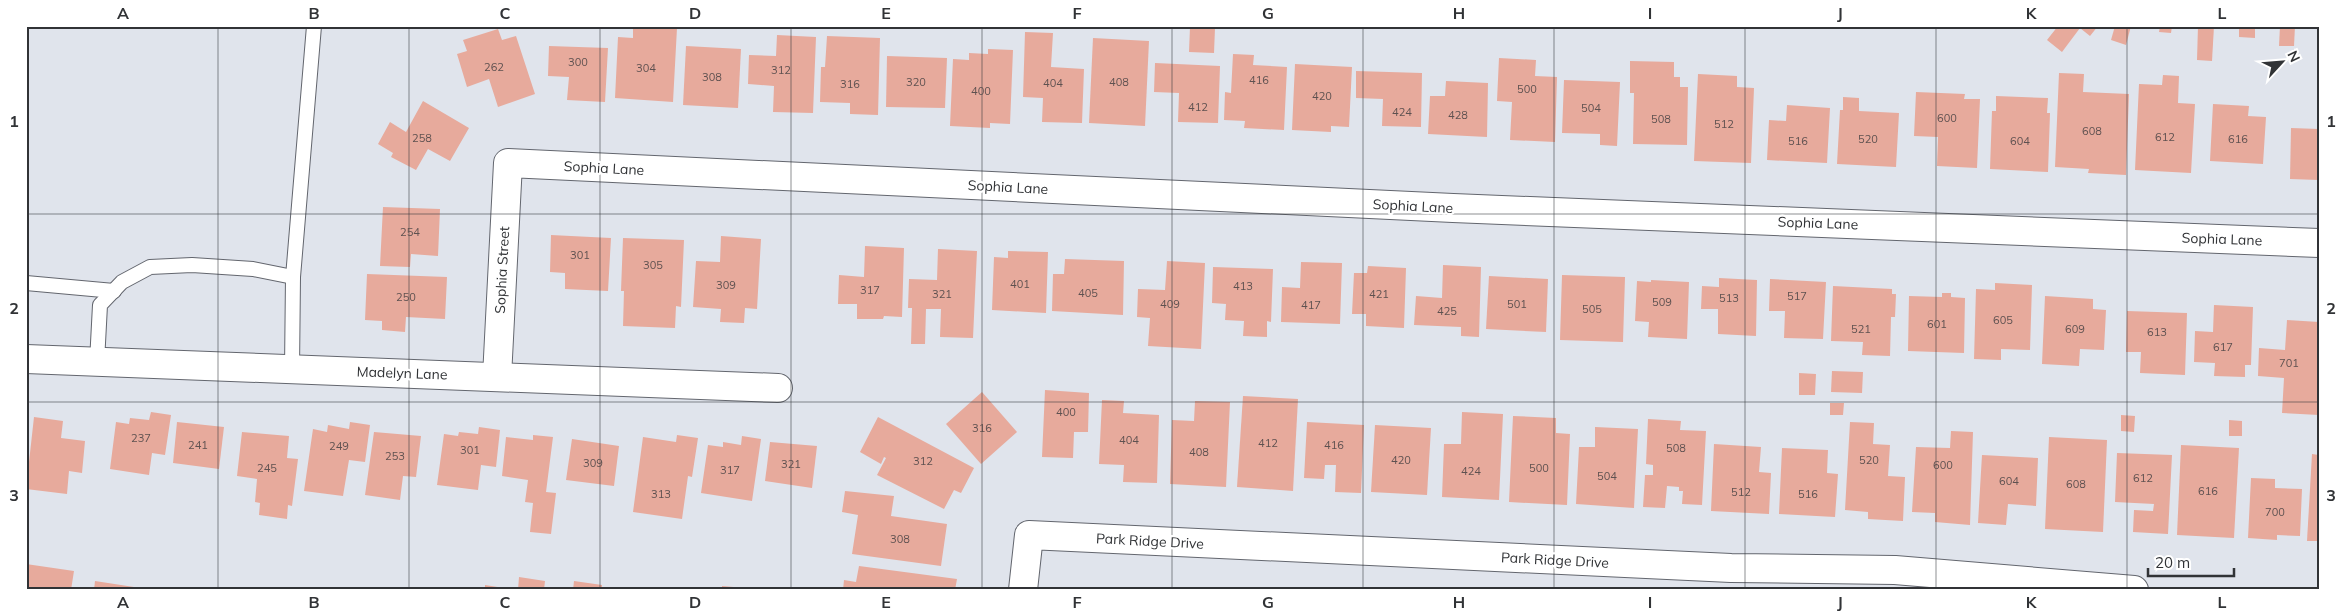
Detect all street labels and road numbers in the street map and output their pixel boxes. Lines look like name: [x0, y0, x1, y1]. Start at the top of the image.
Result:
street label: Sophia Lane: [563, 157, 645, 179]
street label: Sophia Lane: [967, 176, 1049, 198]
street label: Sophia Lane: [1372, 195, 1454, 217]
street label: Sophia Lane: [1777, 213, 1859, 233]
street label: Sophia Street: [491, 226, 513, 314]
street label: Sophia Lane: [2181, 229, 2263, 249]
street label: Madelyn Lane: [356, 362, 448, 384]
street label: Park Ridge Drive: [1096, 529, 1204, 553]
street label: Park Ridge Drive: [1501, 548, 1609, 572]

